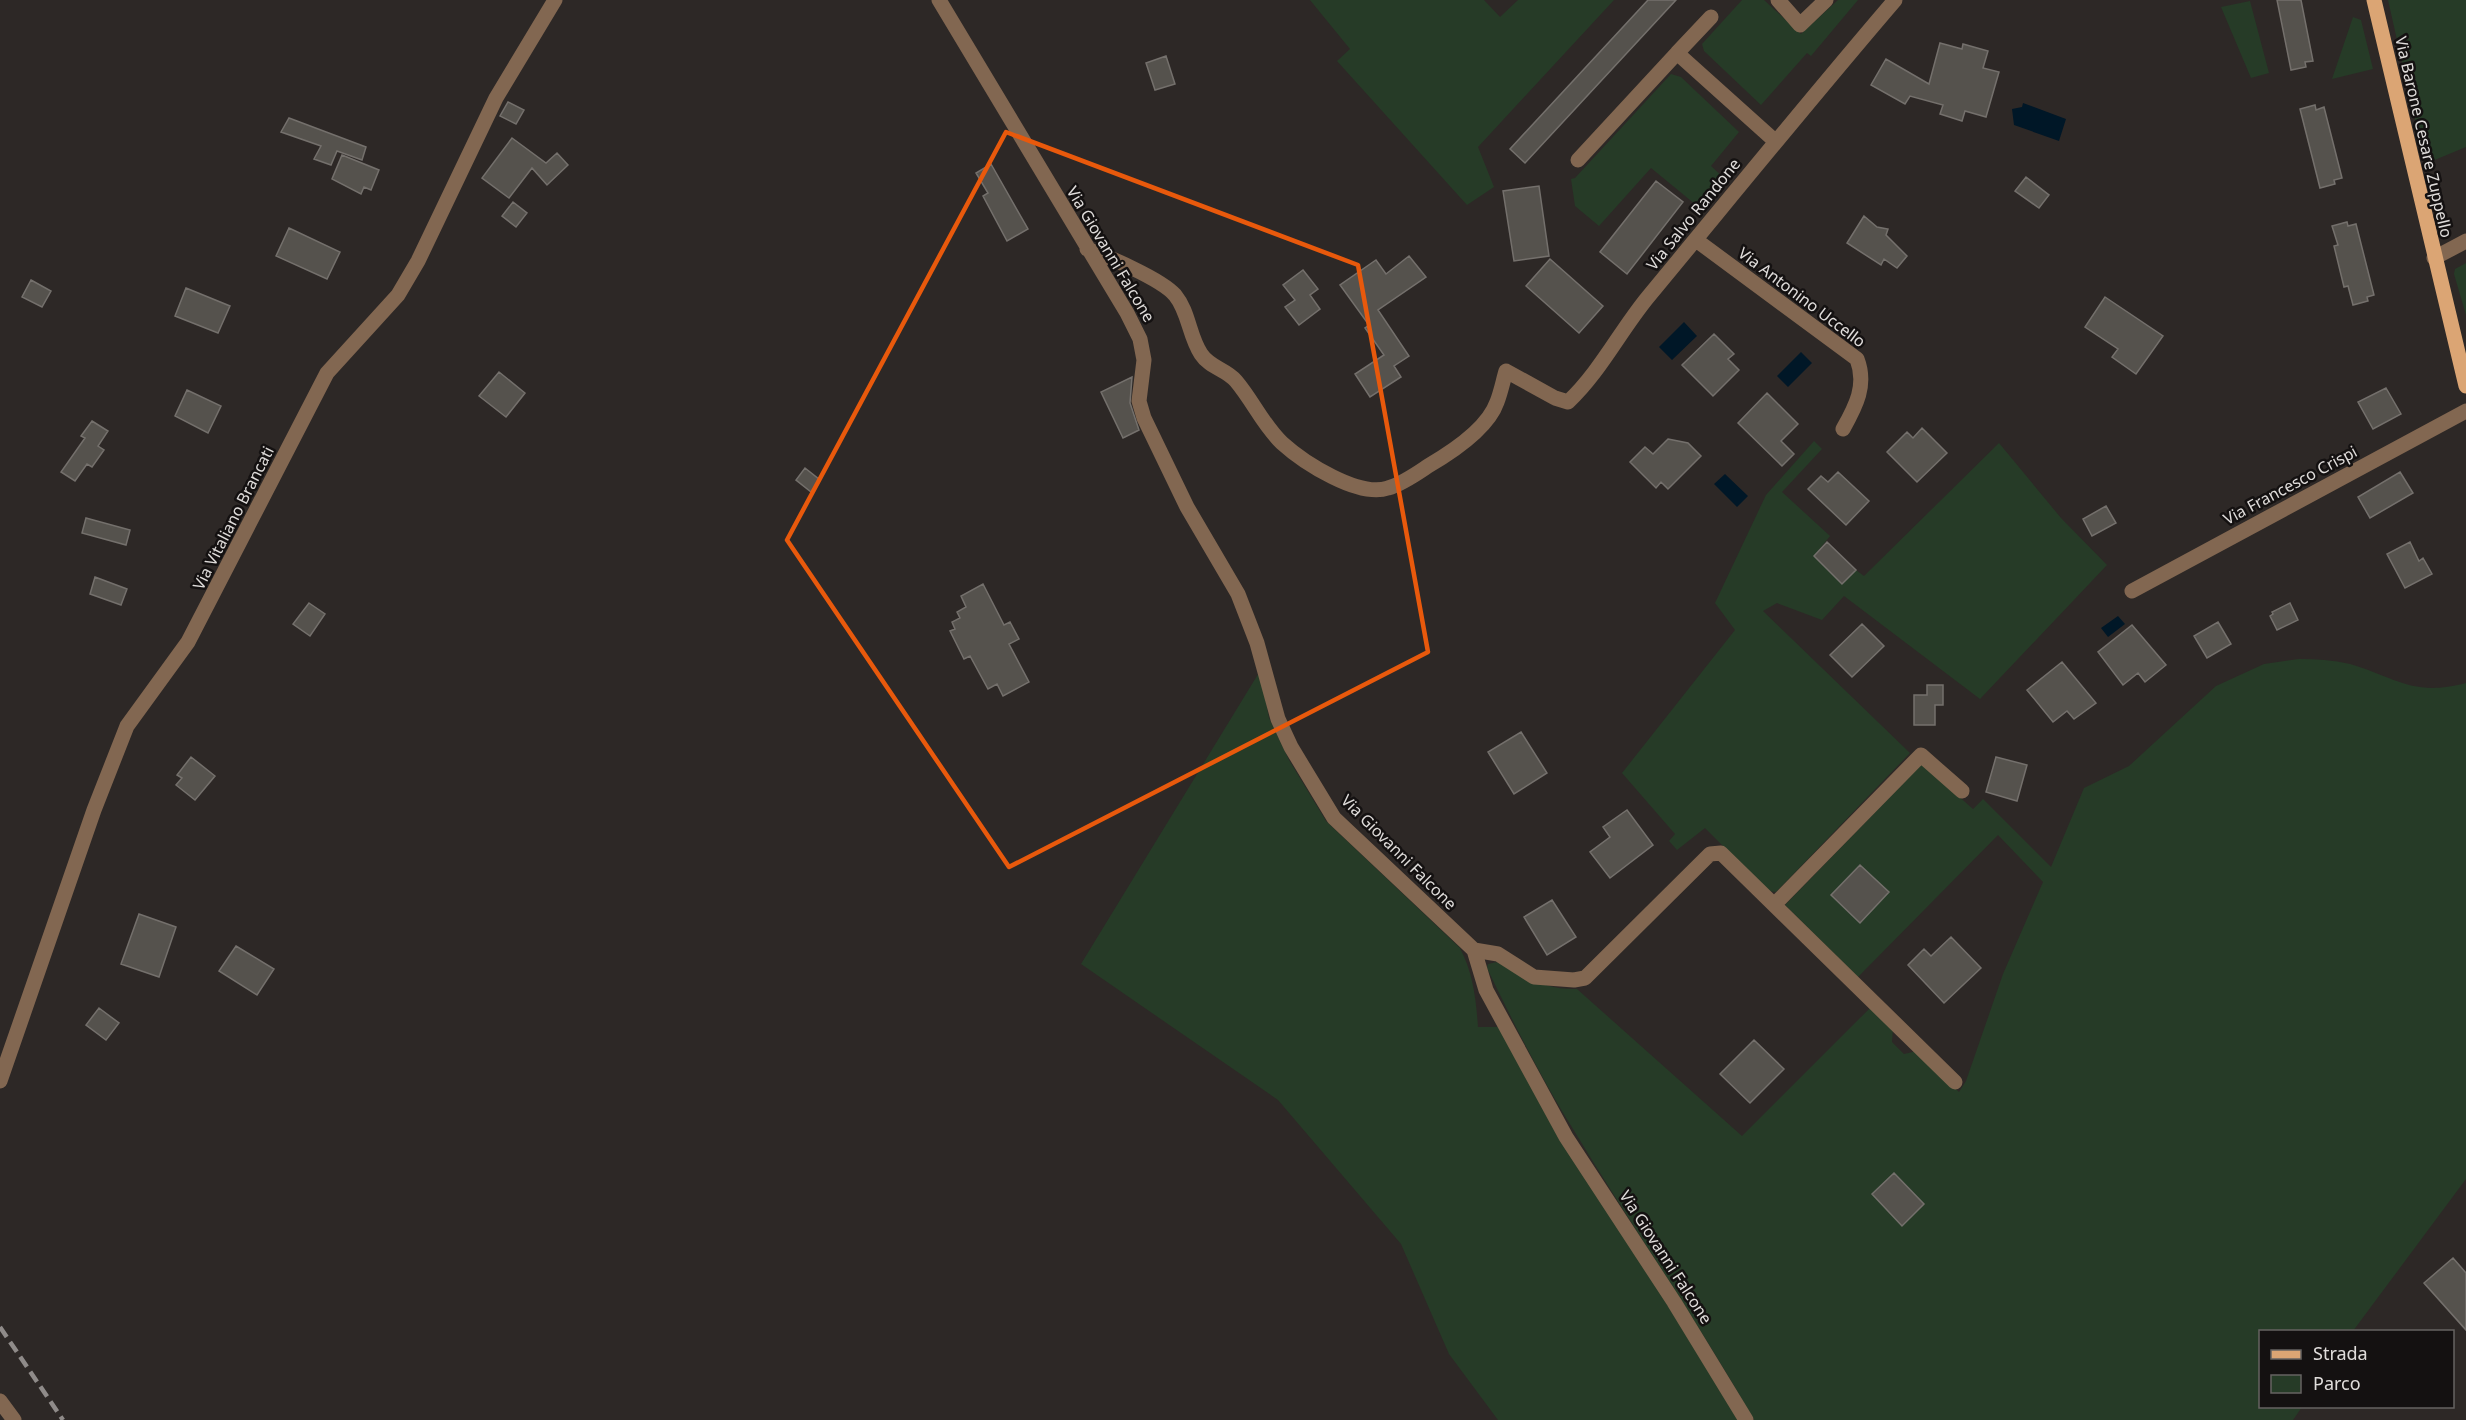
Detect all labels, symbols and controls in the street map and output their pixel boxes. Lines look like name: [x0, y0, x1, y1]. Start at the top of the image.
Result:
street label: Via Barone Cesare Zuppello: [2390, 34, 2458, 240]
street label: Via Salvo Randone: [1641, 153, 1745, 275]
street label: Via Giovanni Falcone: [1062, 182, 1160, 326]
street label: Via Antonino Uccello: [1734, 242, 1870, 352]
street label: Via Francesco Crispi: [2219, 440, 2361, 530]
street label: Via Vitaliano Brancati: [187, 442, 279, 594]
street label: Via Giovanni Falcone: [1336, 789, 1462, 915]
street label: Via Giovanni Falcone: [1615, 1186, 1717, 1328]
legend: [2259, 1330, 2454, 1408]
text: Strada: [2313, 1341, 2368, 1365]
text: Parco: [2313, 1371, 2361, 1395]

